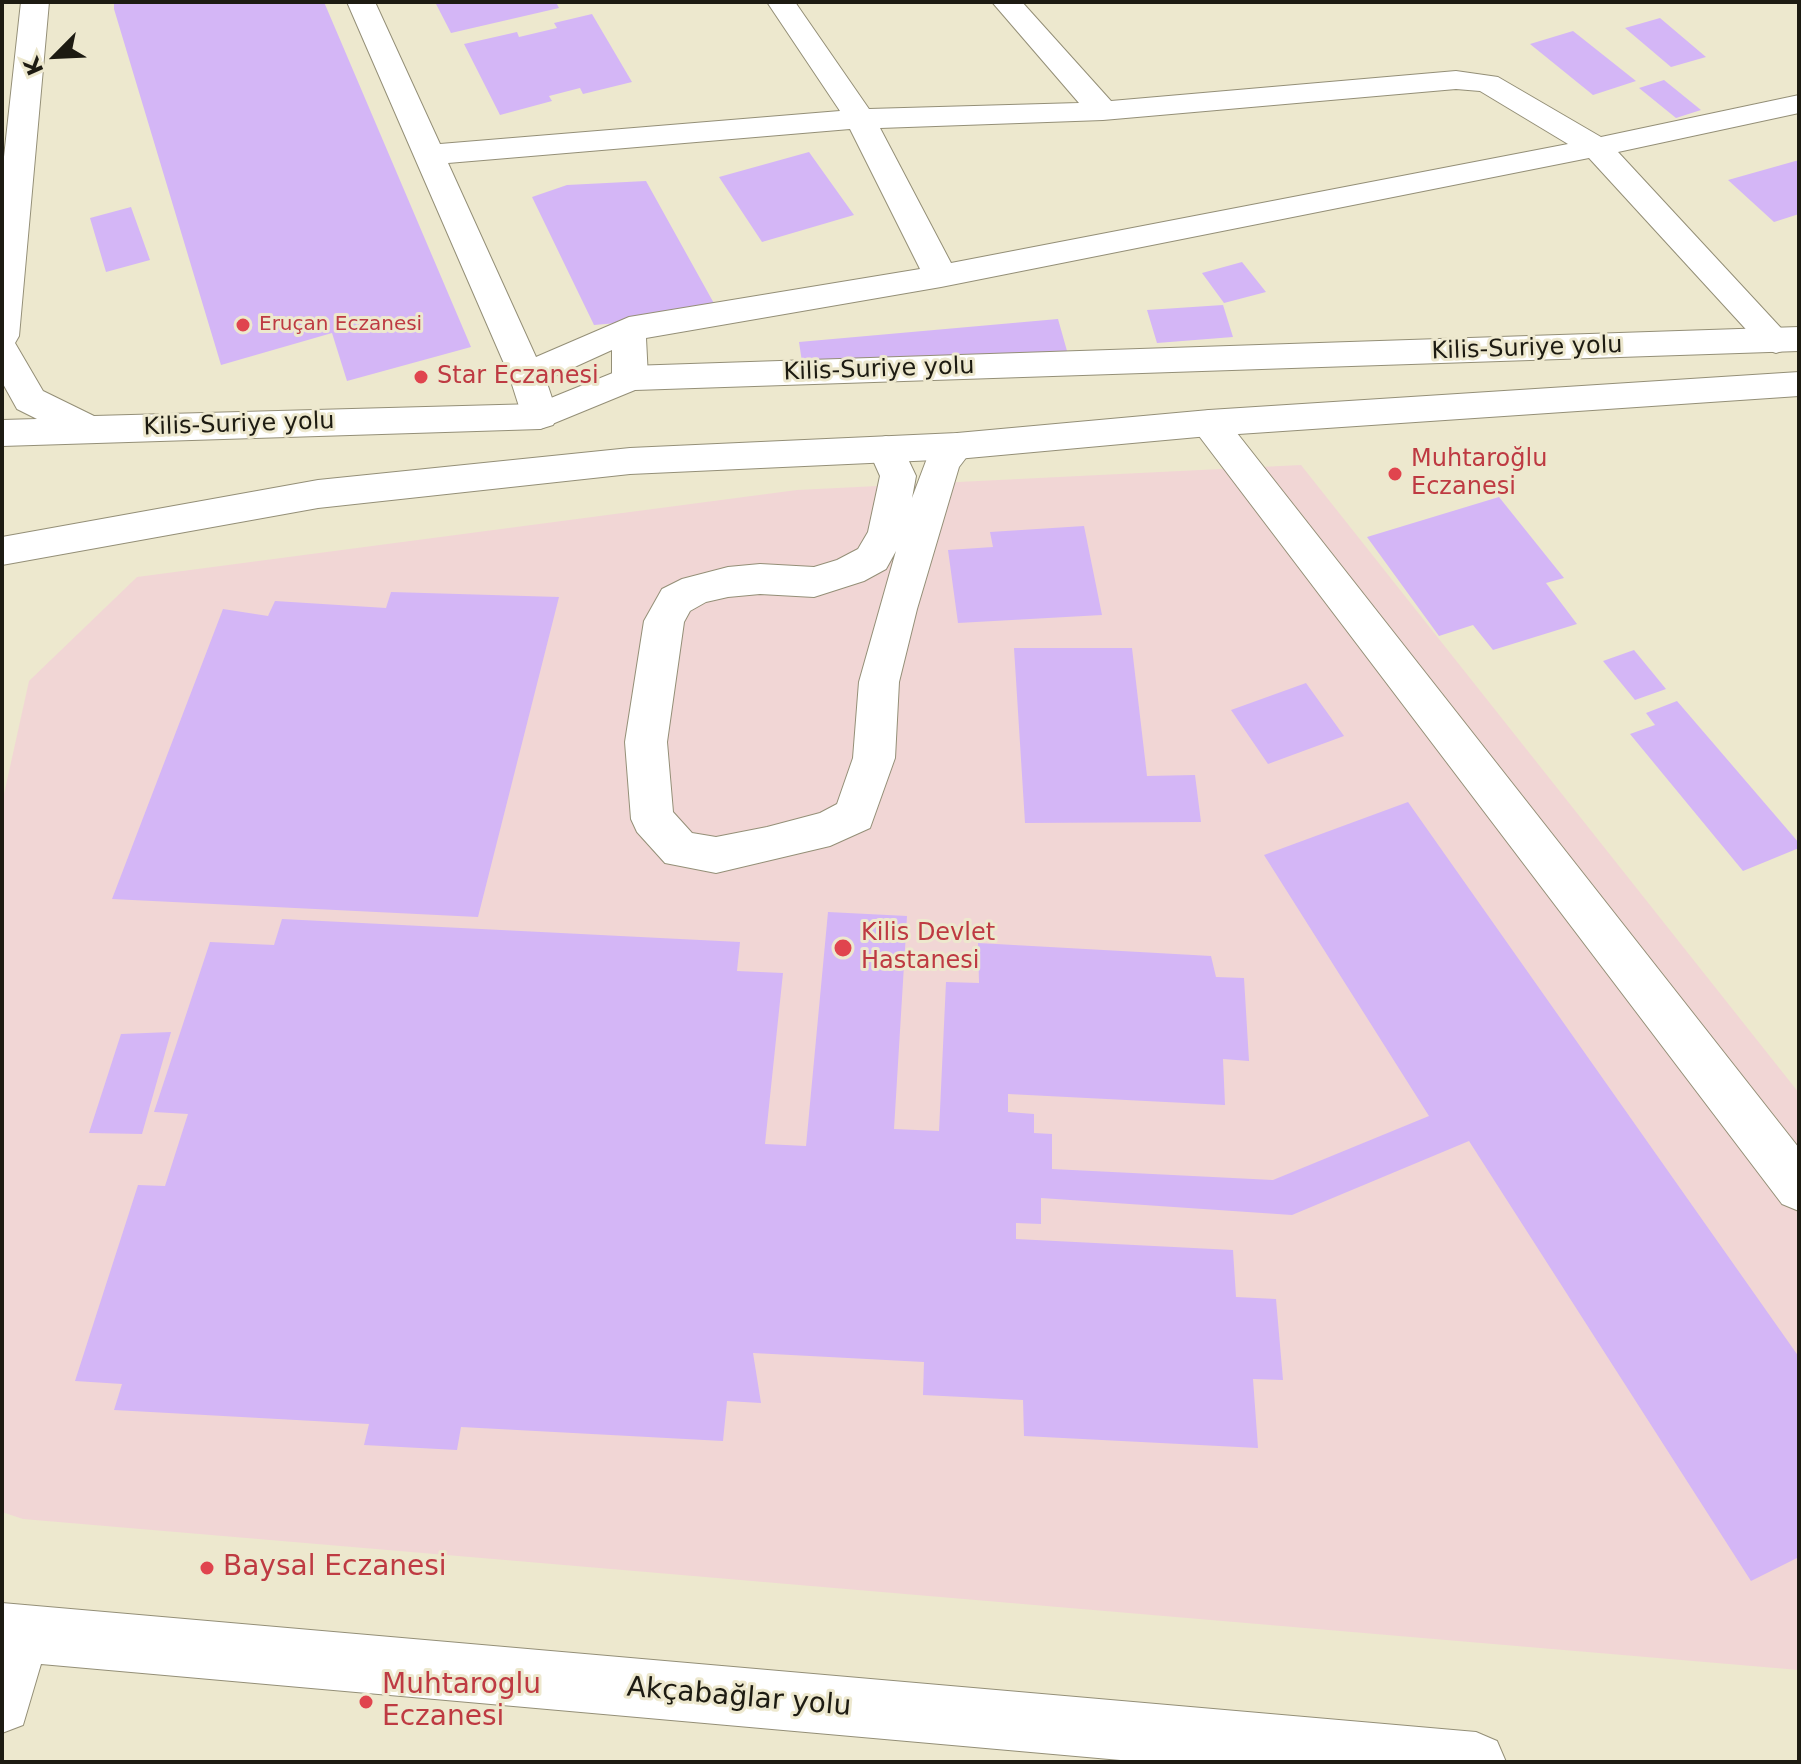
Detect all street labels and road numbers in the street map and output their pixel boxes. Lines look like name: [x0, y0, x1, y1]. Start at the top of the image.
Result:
street label: Kilis-Suriye yolu: [1431, 331, 1623, 367]
street label: Kilis-Suriye yolu: [783, 352, 975, 388]
street label: Kilis-Suriye yolu: [143, 407, 335, 443]
street label: Akçabağlar yolu: [625, 1671, 853, 1725]

